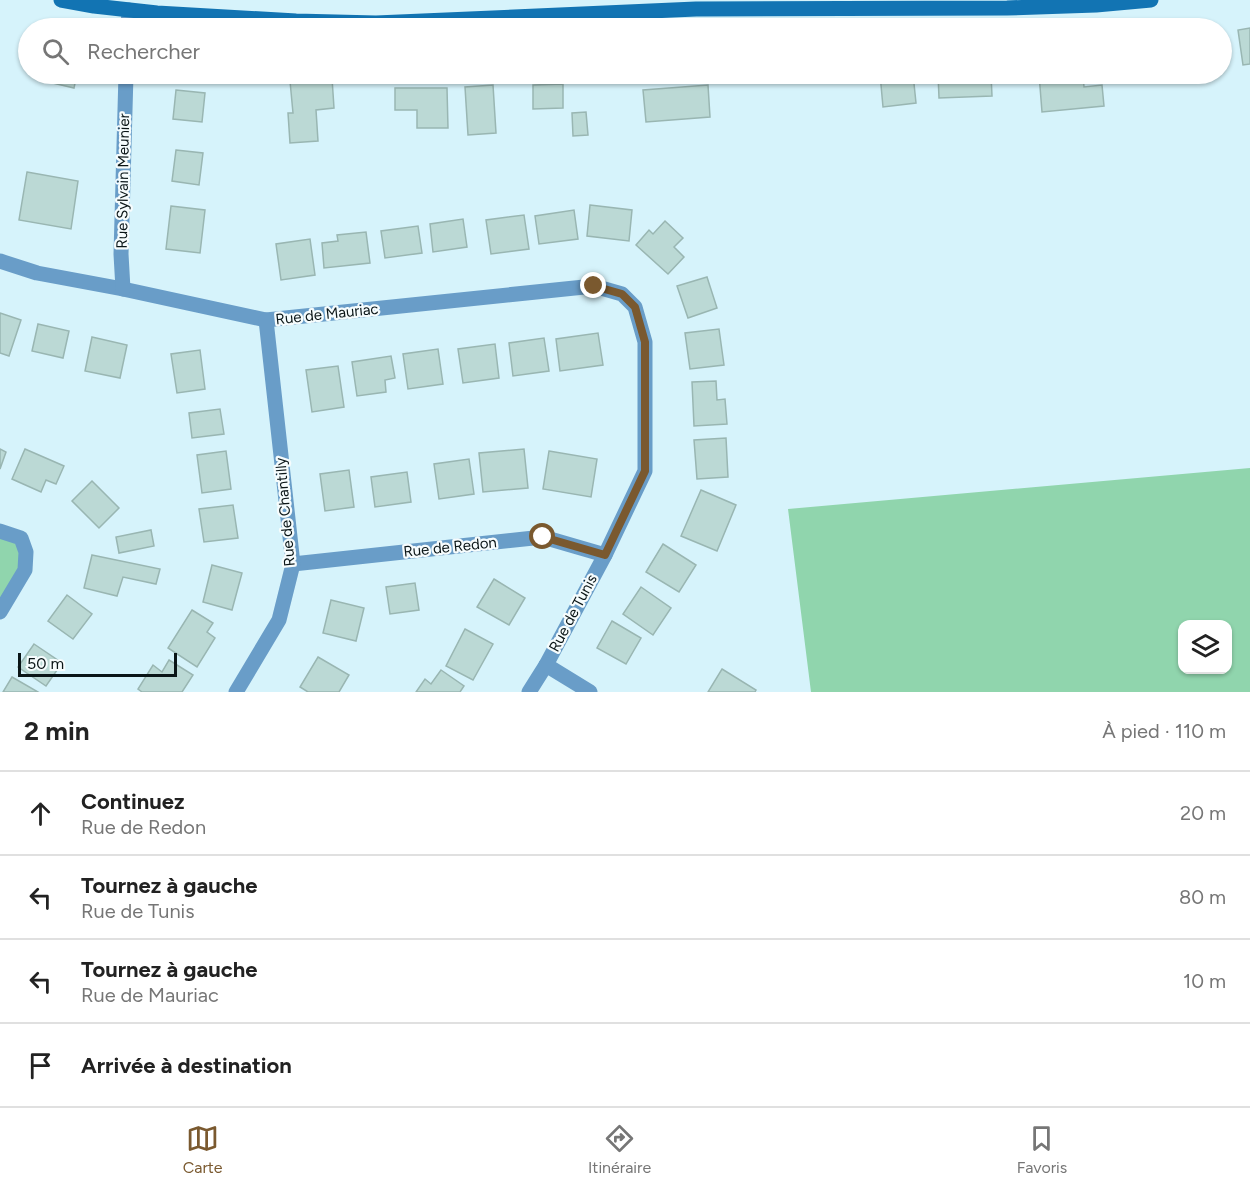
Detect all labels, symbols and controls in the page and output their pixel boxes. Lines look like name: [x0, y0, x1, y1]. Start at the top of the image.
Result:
search box: [18, 18, 1232, 84]
icon: search: [39, 35, 72, 68]
text: Rechercher: [87, 38, 200, 65]
street label: Rue Sylvain Meunier: [113, 113, 133, 249]
route end: [580, 272, 606, 298]
street label: Rue de Mauriac: [275, 300, 379, 328]
street label: Rue de Chantilly: [271, 457, 299, 567]
route start: [529, 523, 555, 549]
street label: Rue de Redon: [402, 533, 498, 561]
street label: Rue de Tunis: [545, 571, 601, 655]
map controls: [1178, 620, 1232, 674]
button: layers: [1178, 620, 1232, 674]
scale bar: [18, 650, 177, 678]
text: 50 m: [27, 654, 64, 673]
text: 2 min: [24, 715, 90, 747]
text: À pied · 110 m: [1102, 719, 1226, 743]
text: Continuez: [81, 788, 185, 815]
icon: ahead: [24, 797, 57, 830]
text: 20 m: [1180, 801, 1226, 825]
text: Rue de Redon: [81, 815, 206, 839]
text: Tournez à gauche: [81, 872, 257, 899]
icon: left: [24, 881, 57, 914]
text: 80 m: [1179, 885, 1226, 909]
text: Rue de Tunis: [81, 899, 195, 923]
text: Tournez à gauche: [81, 956, 257, 983]
icon: left: [24, 965, 57, 998]
text: 10 m: [1183, 969, 1226, 993]
text: Rue de Mauriac: [81, 983, 219, 1007]
icon: arrive: [24, 1049, 57, 1082]
text: Arrivée à destination: [81, 1052, 292, 1079]
tab: Carte: [183, 1122, 223, 1177]
tab: Itinéraire: [588, 1122, 651, 1177]
tab: Favoris: [1017, 1122, 1067, 1177]

